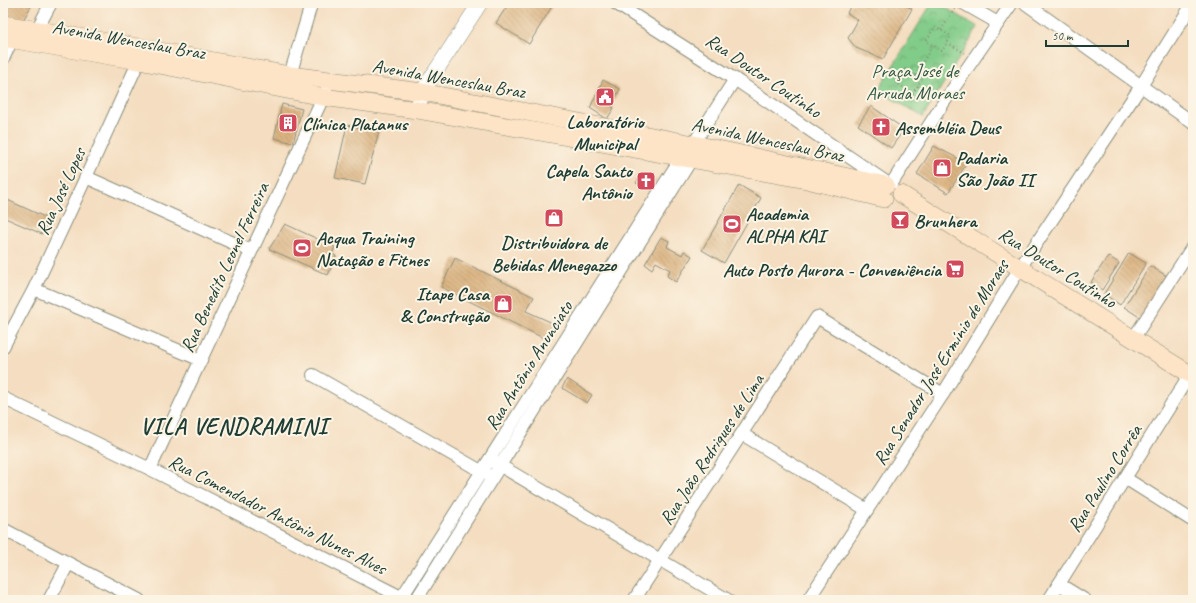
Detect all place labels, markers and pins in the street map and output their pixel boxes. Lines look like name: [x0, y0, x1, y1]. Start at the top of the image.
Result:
public building icon: Laboratório Municipal: [594, 86, 616, 108]
place label: Laboratório Municipal: [566, 110, 646, 156]
building icon: Clínica Platanus: [277, 112, 299, 134]
place label: Clínica Platanus: [302, 112, 410, 136]
church icon: Assembléia Deus: [870, 116, 892, 138]
place label: Assembléia Deus: [895, 116, 1003, 140]
place label: Padaria São João II: [956, 146, 1038, 192]
shop icon: Padaria São João II: [931, 157, 953, 179]
place label: Capela Santo Antônio: [545, 159, 634, 205]
church icon: Capela Santo Antônio: [635, 170, 657, 192]
place label: Academia ALPHA KAI: [746, 202, 829, 248]
shop icon: Distribuidora de Bebidas Menegazzo: [543, 207, 565, 229]
bar icon: Brunhera: [889, 209, 911, 231]
place label: Brunhera: [914, 209, 979, 233]
sports icon: Academia ALPHA KAI: [721, 213, 743, 235]
place label: Acqua Training Natação e Fitnes: [316, 226, 431, 272]
place label: Distribuidora de Bebidas Menegazzo: [492, 231, 617, 277]
sports icon: Acqua Training Natação e Fitnes: [291, 237, 313, 259]
place label: Auto Posto Aurora - Conveniência: [723, 258, 942, 282]
supermarket icon: Auto Posto Aurora - Conveniência: [944, 258, 966, 280]
place label: Itape Casa & Construção: [400, 282, 491, 328]
shop icon: Itape Casa & Construção: [492, 293, 514, 315]

